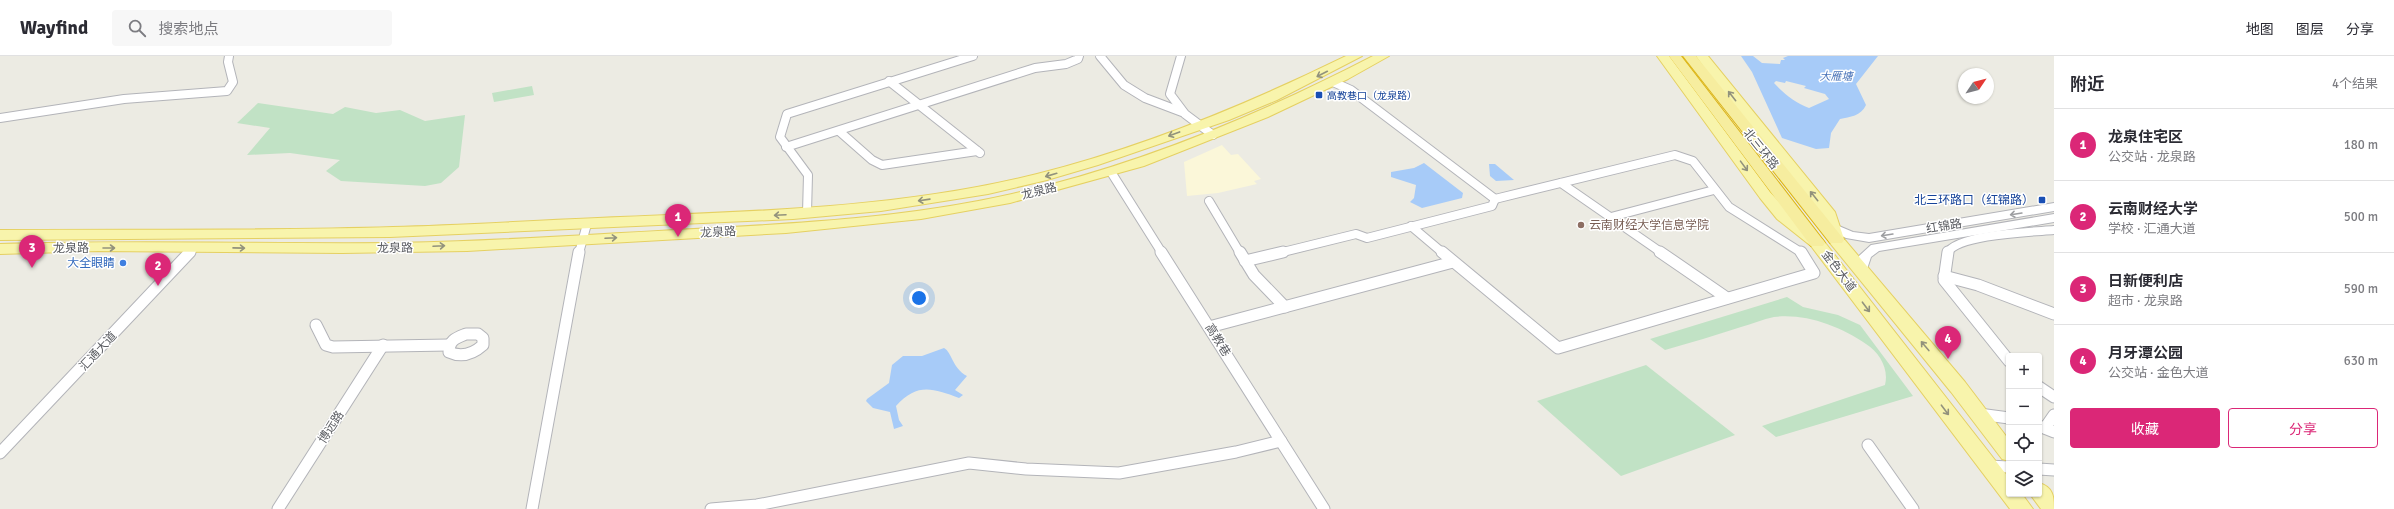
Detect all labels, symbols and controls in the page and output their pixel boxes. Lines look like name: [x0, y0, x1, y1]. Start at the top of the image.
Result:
search box: [112, 10, 392, 46]
text: Wayfind: [20, 16, 88, 40]
icon: search: [126, 17, 148, 39]
text: 搜索地点: [158, 20, 218, 38]
text: 地图: [2246, 21, 2274, 38]
text: 图层: [2296, 21, 2324, 38]
text: 分享: [2346, 21, 2374, 38]
north arrow: [1958, 68, 1994, 104]
one-way arrow: [1316, 70, 1328, 78]
water label: 大雁塘: [1820, 70, 1854, 83]
text: 附近: [2070, 74, 2104, 95]
text: 4个结果: [2332, 76, 2378, 92]
marker: 高教巷口（龙泉路）: [1314, 90, 1324, 100]
place label: 高教巷口（龙泉路）: [1327, 90, 1417, 102]
one-way arrow: [1727, 90, 1736, 101]
street label: 北三环路: [1740, 126, 1782, 173]
text: 龙泉住宅区: [2108, 128, 2183, 146]
one-way arrow: [1169, 130, 1181, 138]
text: 1: [2079, 137, 2087, 153]
text: 180 m: [2344, 137, 2378, 153]
text: 公交站 · 龙泉路: [2108, 149, 2196, 165]
one-way arrow: [1740, 160, 1748, 171]
one-way arrow: [1045, 171, 1058, 179]
street label: 龙泉路: [1020, 180, 1058, 203]
one-way arrow: [1809, 191, 1818, 202]
place label: 北三环路口（红锦路）: [1914, 193, 2034, 208]
marker: 北三环路口（红锦路）: [2037, 195, 2047, 205]
one-way arrow: [918, 196, 931, 204]
text: 云南财经大学: [2108, 200, 2198, 218]
pin: 1: [665, 204, 691, 237]
text: 2: [2079, 209, 2087, 225]
text: 500 m: [2344, 209, 2378, 225]
one-way arrow: [2009, 210, 2022, 218]
one-way arrow: [774, 211, 787, 219]
street label: 红锦路: [1925, 216, 1963, 237]
place label: 云南财经大学信息学院: [1589, 218, 1709, 233]
marker: 云南财经大学信息学院: [1576, 220, 1586, 230]
text: 学校 · 汇通大道: [2108, 221, 2196, 237]
street label: 龙泉路: [700, 224, 736, 241]
one-way arrow: [1881, 231, 1894, 239]
pin: 3: [19, 235, 45, 268]
one-way arrow: [604, 235, 617, 242]
street label: 龙泉路: [53, 241, 89, 256]
street label: 龙泉路: [377, 241, 413, 256]
one-way arrow: [432, 243, 445, 250]
one-way arrow: [102, 244, 115, 252]
one-way arrow: [232, 244, 245, 252]
street label: 金色大道: [1818, 248, 1859, 295]
pin: 2: [145, 253, 171, 286]
place label: 大全眼睛: [67, 256, 115, 271]
marker: 大全眼睛: [118, 258, 128, 268]
text: 日新便利店: [2108, 272, 2183, 290]
text: 3: [2079, 281, 2087, 297]
text: 590 m: [2344, 281, 2378, 297]
your location: [909, 288, 929, 308]
text: 超市 · 龙泉路: [2108, 293, 2183, 309]
one-way arrow: [1862, 301, 1871, 312]
street label: 高教巷: [1202, 321, 1233, 360]
pin: 4: [1935, 326, 1961, 359]
street label: 汇通大道: [77, 329, 120, 374]
one-way arrow: [1920, 341, 1929, 352]
text: 月牙潭公园: [2108, 344, 2183, 362]
map controls: [2006, 353, 2042, 497]
button: +: [2006, 353, 2042, 389]
text: 4: [2079, 353, 2087, 369]
text: 630 m: [2344, 353, 2378, 369]
text: 公交站 · 金色大道: [2108, 365, 2209, 381]
button: −: [2006, 389, 2042, 425]
one-way arrow: [1941, 405, 1949, 416]
street label: 博远路: [315, 408, 348, 446]
button: 收藏: [2070, 408, 2220, 448]
button: 分享: [2228, 408, 2378, 448]
button: locate: [2006, 425, 2042, 461]
button: layers: [2006, 461, 2042, 497]

